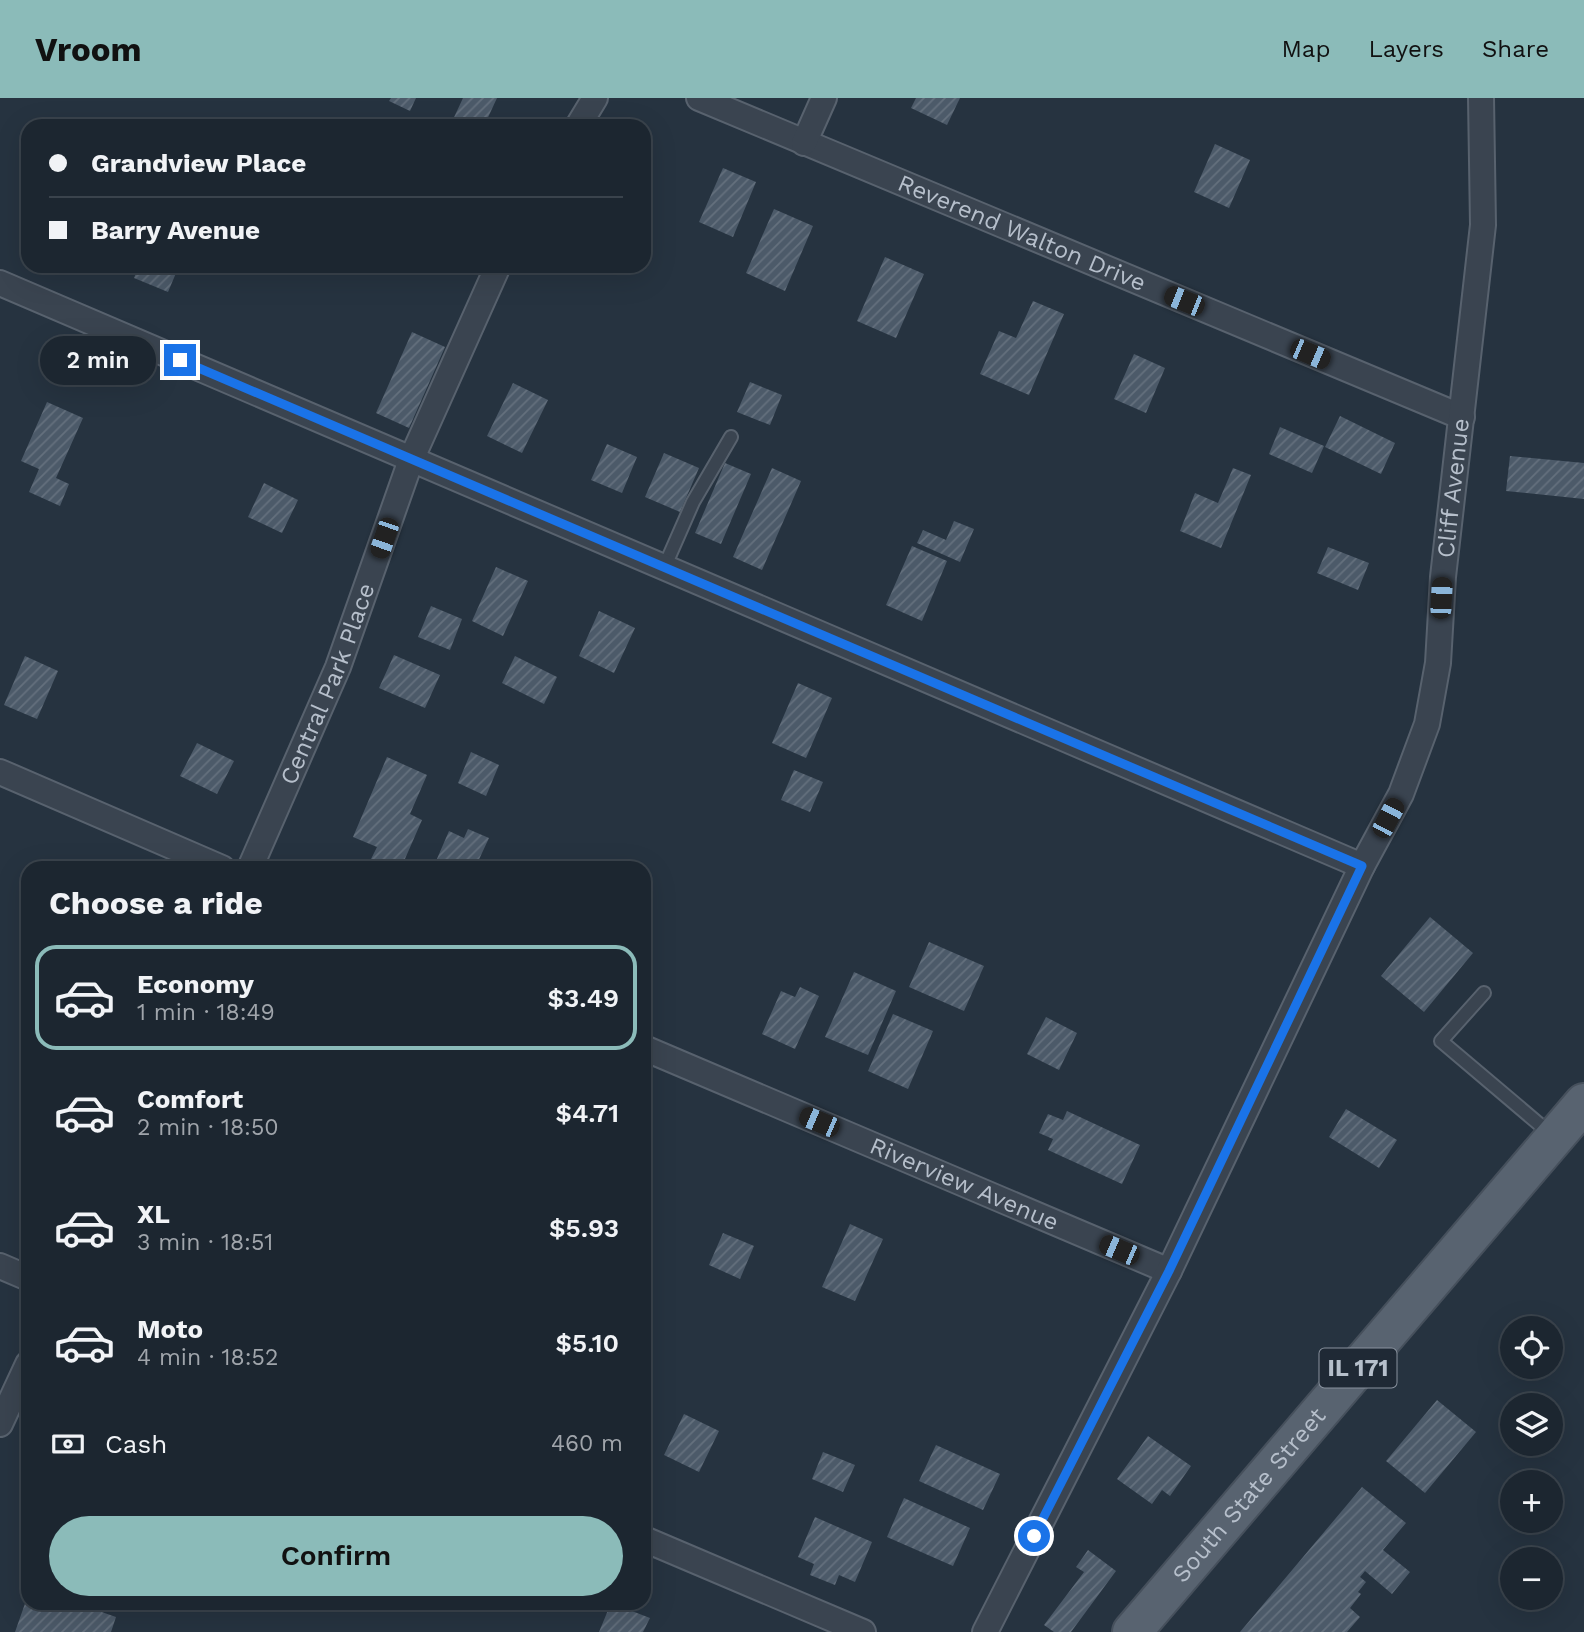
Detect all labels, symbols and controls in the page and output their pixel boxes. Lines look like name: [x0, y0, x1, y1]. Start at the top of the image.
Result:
text: Vroom: [35, 30, 142, 69]
text: Map: [1282, 35, 1330, 63]
text: Layers: [1368, 35, 1444, 63]
text: Share: [1482, 35, 1549, 63]
text: Grandview Place: [91, 148, 306, 178]
street label: Reverend Walton Drive: [894, 169, 1150, 297]
text: Barry Avenue: [91, 215, 260, 245]
car: [1161, 283, 1208, 319]
callout: 2 min: [40, 336, 156, 384]
car: [1287, 336, 1334, 372]
route end: [164, 344, 196, 376]
text: 2 min: [66, 347, 130, 374]
street label: Cliff Avenue: [1431, 417, 1475, 559]
car: [368, 515, 401, 561]
car: [1430, 576, 1453, 620]
street label: Central Park Place: [274, 579, 381, 789]
car: [1369, 795, 1408, 841]
text: Choose a ride: [49, 884, 263, 922]
icon: car: [53, 966, 116, 1029]
text: Economy: [137, 969, 254, 999]
text: $3.49: [548, 983, 619, 1013]
text: 1 min · 18:49: [137, 999, 275, 1026]
icon: car: [53, 1081, 116, 1144]
text: Comfort: [137, 1084, 243, 1114]
text: $4.71: [555, 1098, 619, 1128]
car: [796, 1104, 843, 1140]
text: 2 min · 18:50: [137, 1114, 279, 1141]
street label: Riverview Avenue: [866, 1132, 1063, 1237]
icon: car: [53, 1196, 116, 1259]
text: XL: [137, 1199, 170, 1229]
text: $5.93: [549, 1213, 619, 1243]
text: 3 min · 18:51: [137, 1229, 273, 1256]
car: [1096, 1232, 1143, 1268]
icon: car: [53, 1311, 116, 1374]
text: Moto: [137, 1314, 203, 1344]
map controls: [1500, 1316, 1563, 1610]
button: locate: [1500, 1316, 1563, 1379]
text: $5.10: [556, 1328, 619, 1358]
text: 4 min · 18:52: [137, 1344, 278, 1371]
road number: IL 171: [1320, 1348, 1396, 1387]
button: layers: [1500, 1393, 1563, 1456]
street label: South State Street: [1167, 1402, 1331, 1588]
icon: cash: [49, 1425, 87, 1463]
text: Cash: [105, 1429, 167, 1459]
text: 460 m: [551, 1430, 623, 1457]
button: +: [1500, 1470, 1563, 1533]
button: Confirm: [49, 1516, 623, 1596]
route start: [1018, 1520, 1050, 1552]
button: −: [1500, 1547, 1563, 1610]

